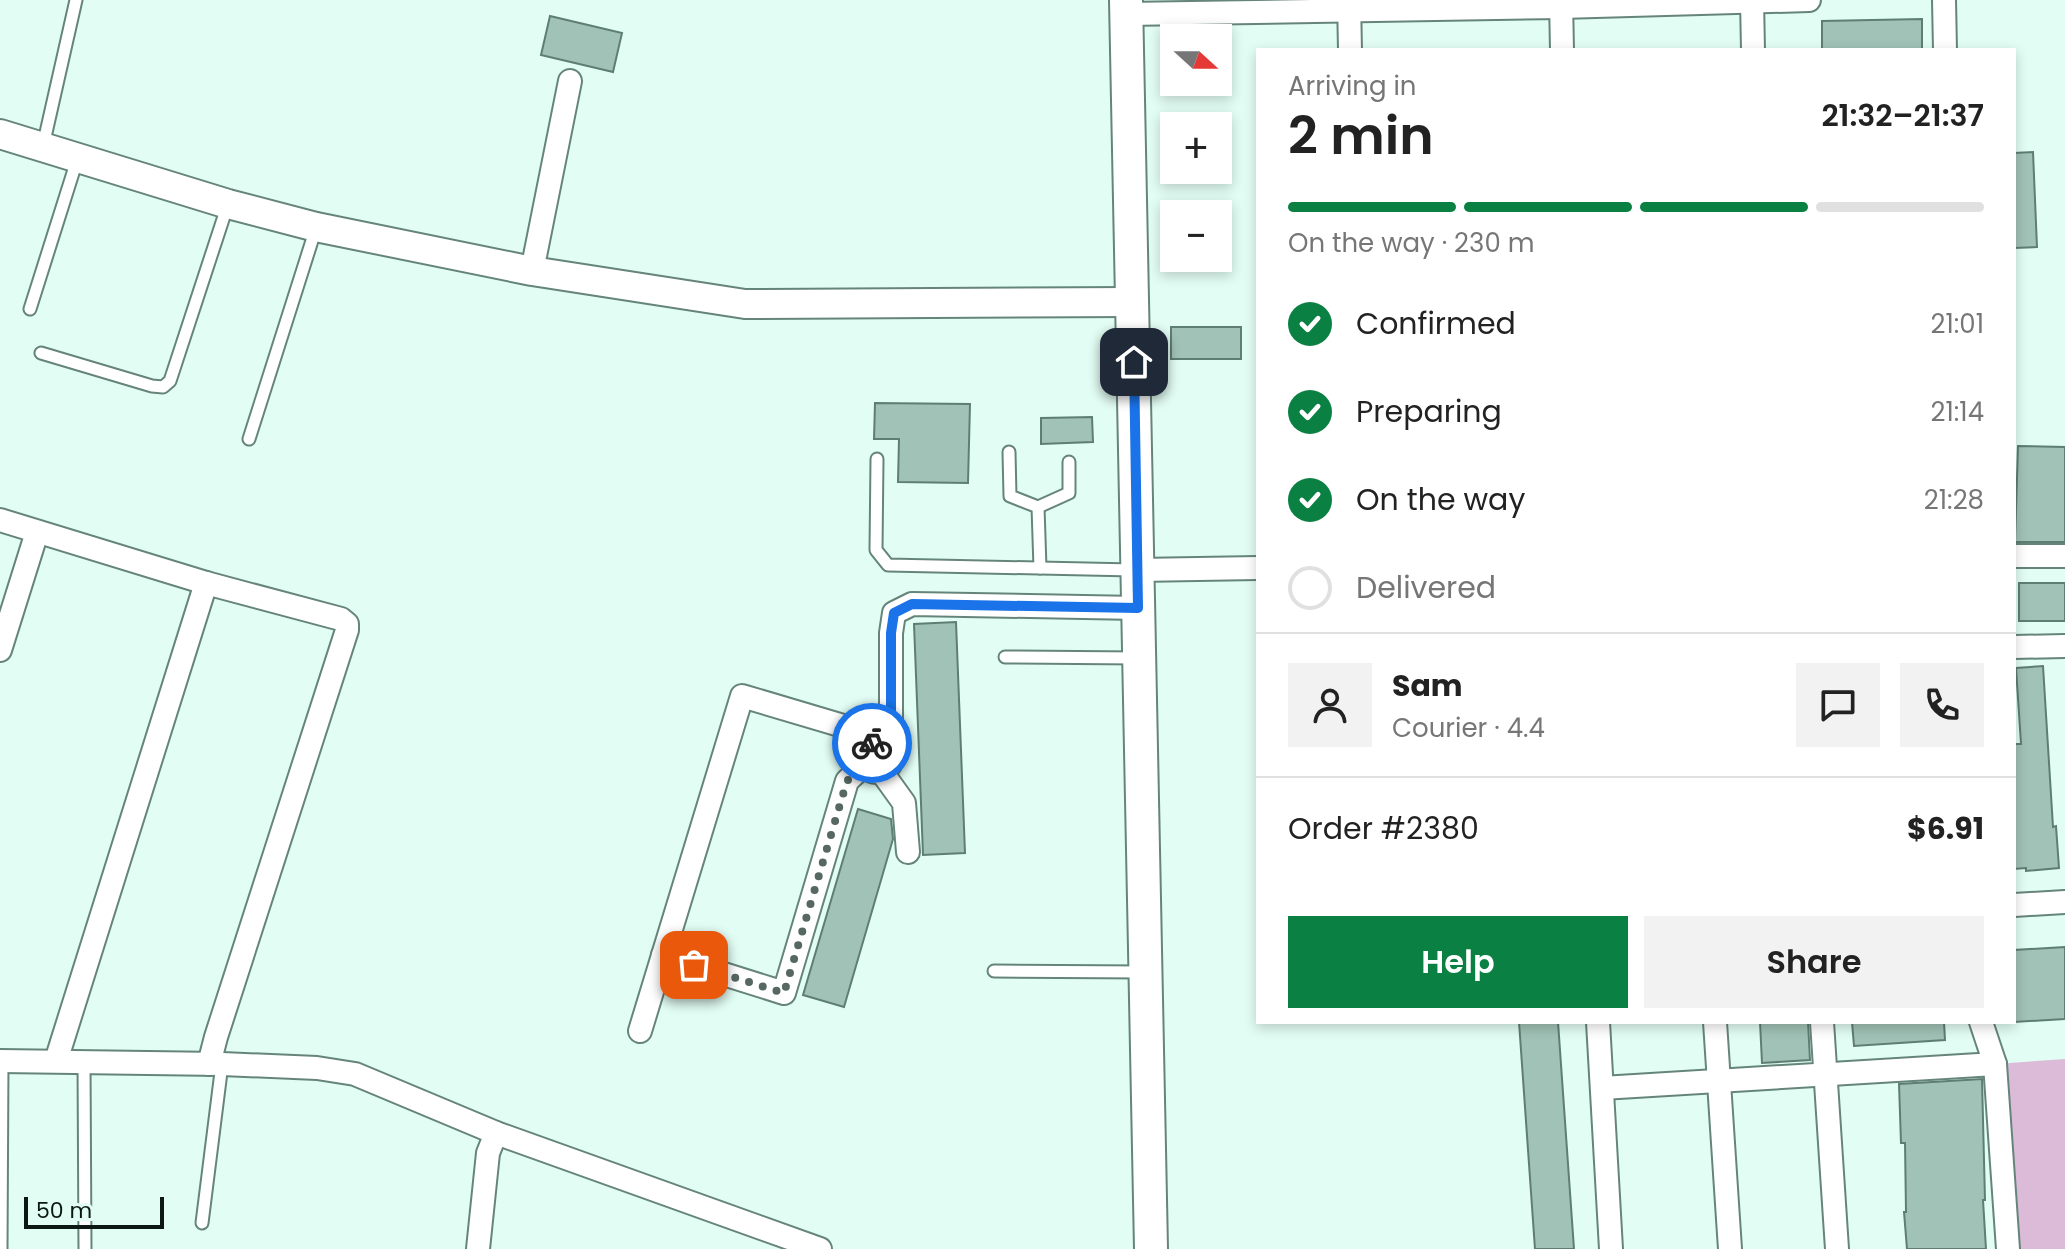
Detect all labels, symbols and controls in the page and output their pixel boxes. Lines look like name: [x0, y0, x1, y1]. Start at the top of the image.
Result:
north arrow: [1160, 24, 1232, 96]
map controls: [1160, 24, 1232, 272]
text: Arriving in: [1288, 68, 1417, 104]
text: 21:32–21:37: [1821, 94, 1984, 137]
text: 2 min: [1288, 99, 1434, 172]
button: +: [1160, 112, 1232, 184]
button: −: [1160, 200, 1232, 272]
text: On the way · 230 m: [1288, 225, 1534, 261]
icon: check: [1288, 302, 1332, 346]
text: Confirmed: [1356, 302, 1516, 345]
text: 21:01: [1931, 306, 1984, 342]
pin: [1100, 328, 1168, 396]
icon: home: [1112, 340, 1156, 384]
icon: check: [1288, 390, 1332, 434]
text: Preparing: [1356, 390, 1502, 433]
text: 21:14: [1931, 394, 1984, 430]
icon: check: [1288, 478, 1332, 522]
text: On the way: [1356, 478, 1525, 521]
text: 21:28: [1924, 482, 1984, 518]
text: Delivered: [1356, 566, 1496, 609]
button: person: [1288, 663, 1372, 747]
button: chat: [1796, 663, 1880, 747]
button: phone: [1900, 663, 1984, 747]
text: Sam: [1392, 664, 1463, 707]
courier: [832, 703, 912, 783]
text: Courier · 4.4: [1392, 710, 1545, 746]
icon: bike: [850, 721, 894, 765]
text: Order #2380: [1288, 807, 1479, 850]
text: $6.91: [1907, 807, 1984, 850]
button: Help: [1288, 916, 1628, 1008]
button: Share: [1644, 916, 1984, 1008]
pin: [660, 931, 728, 999]
icon: bag: [672, 943, 716, 987]
scale bar: [24, 1193, 164, 1229]
text: 50 m: [36, 1195, 92, 1226]

